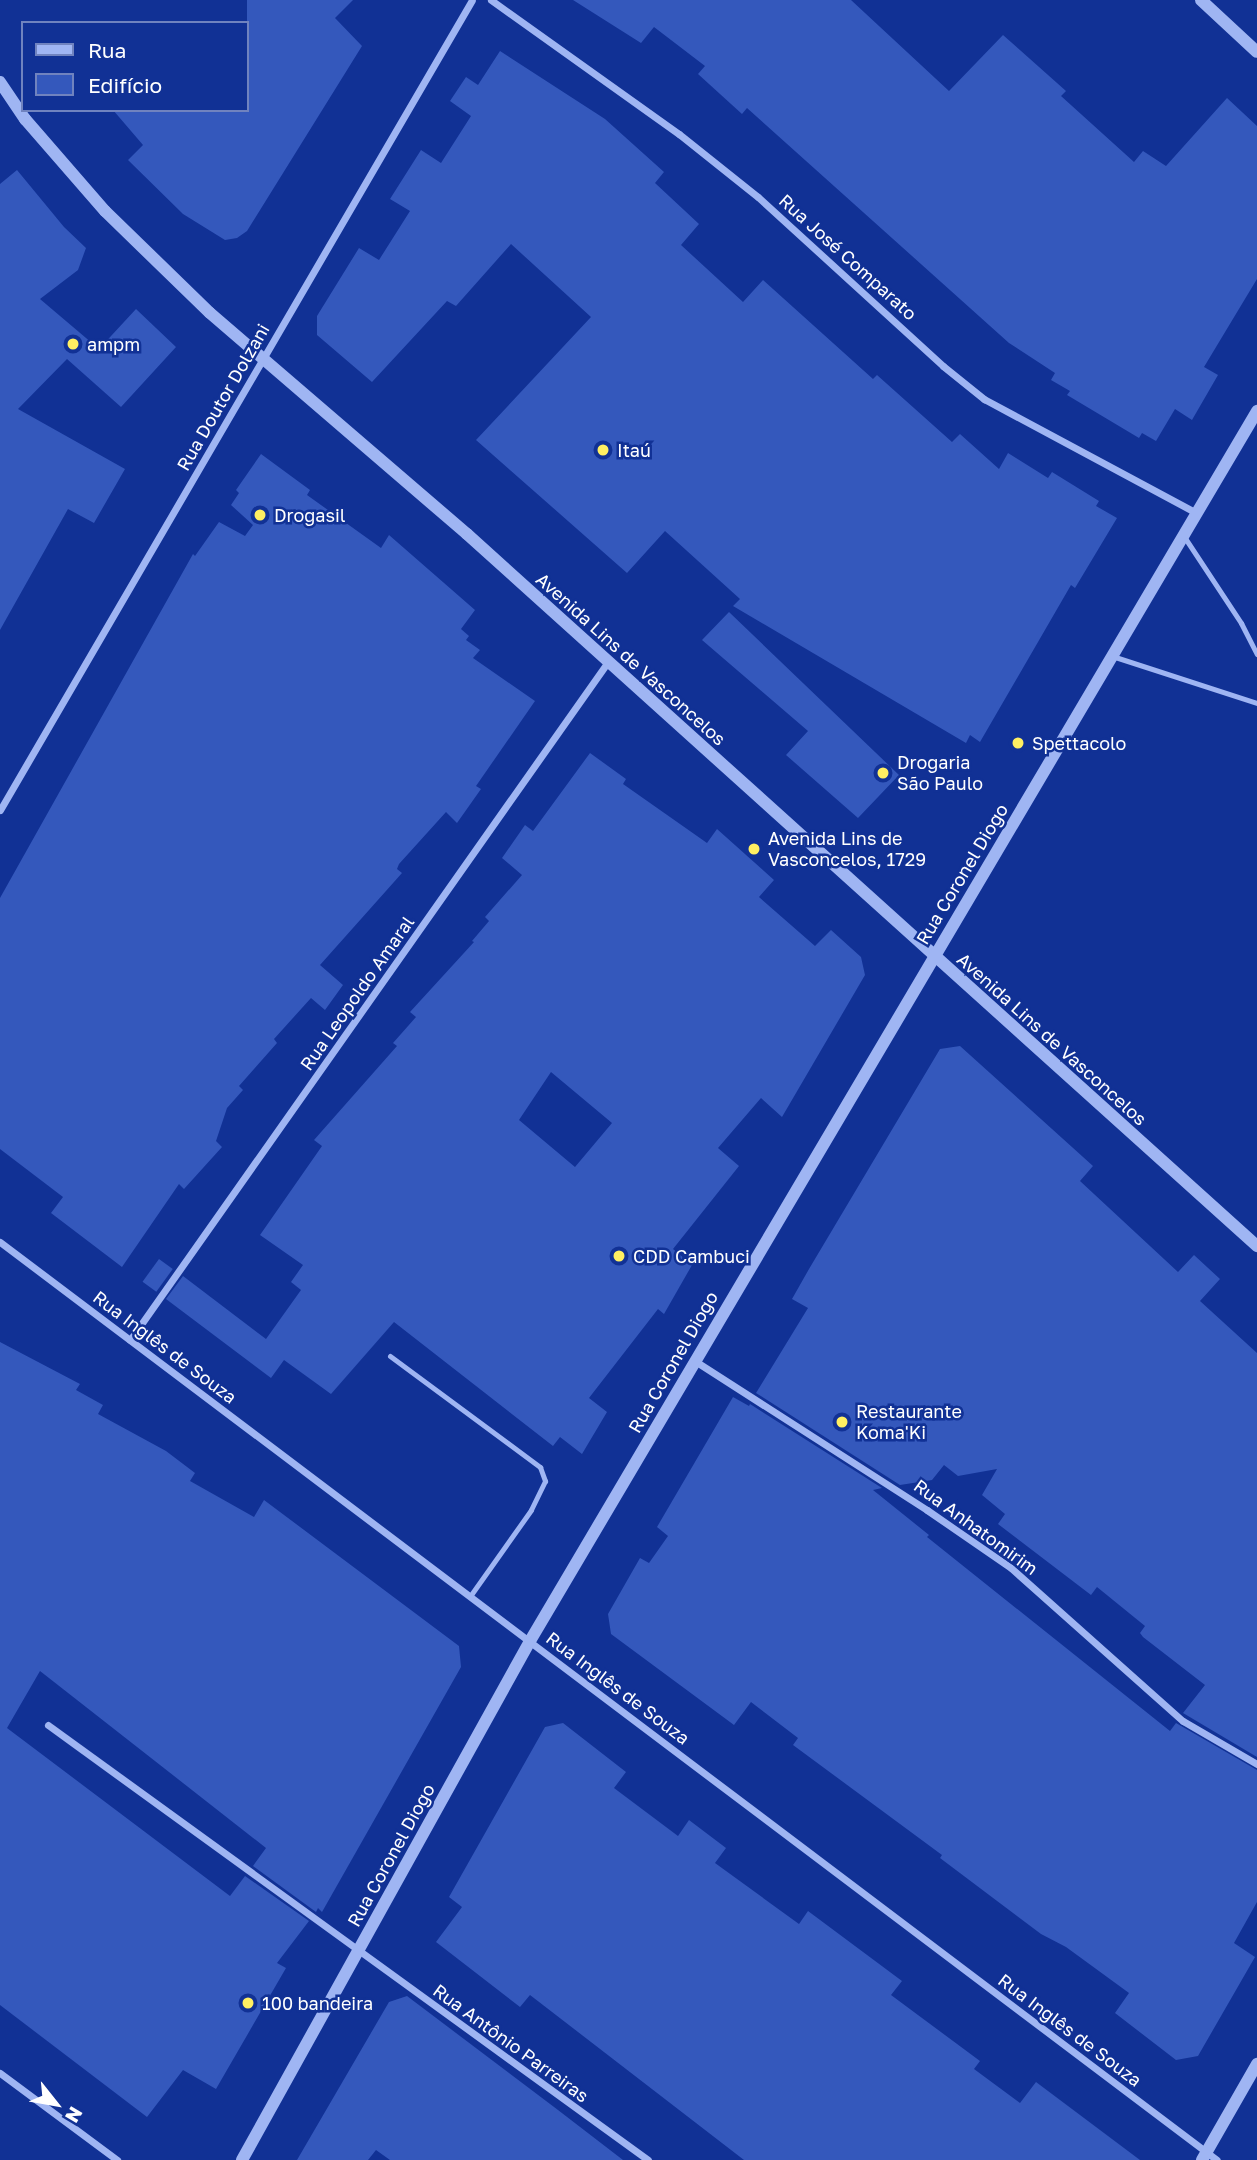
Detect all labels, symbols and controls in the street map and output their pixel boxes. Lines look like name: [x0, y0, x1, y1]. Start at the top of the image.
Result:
legend: [21, 21, 248, 112]
text: Rua: [88, 37, 126, 63]
text: Edifício: [88, 72, 162, 98]
street label: Rua José Comparato: [775, 190, 921, 324]
street label: Rua Doutor Dolzani: [172, 320, 274, 474]
place label: ampm: [87, 333, 140, 355]
marker: ampm: [65, 336, 81, 352]
place label: Itaú: [617, 439, 651, 461]
marker: Itaú: [595, 442, 611, 458]
place label: Drogasil: [274, 504, 346, 526]
marker: Drogasil: [252, 507, 268, 523]
street label: Avenida Lins de Vasconcelos: [532, 568, 730, 750]
place label: Spettacolo: [1032, 732, 1126, 754]
marker: Spettacolo: [1010, 735, 1026, 751]
place label: Drogaria São Paulo: [897, 752, 983, 794]
marker: Drogaria São Paulo: [875, 765, 891, 781]
street label: Rua Coronel Diogo: [912, 800, 1012, 948]
place label: Avenida Lins de Vasconcelos, 1729: [768, 828, 926, 870]
marker: Avenida Lins de Vasconcelos, 1729: [746, 841, 762, 857]
street label: Rua Leopoldo Amaral: [296, 912, 418, 1074]
street label: Avenida Lins de Vasconcelos: [953, 948, 1151, 1130]
place label: CDD Cambuci: [633, 1245, 750, 1267]
marker: CDD Cambuci: [611, 1248, 627, 1264]
street label: Rua Inglês de Souza: [89, 1286, 241, 1408]
street label: Rua Coronel Diogo: [624, 1287, 722, 1437]
place label: Restaurante Koma'Ki: [856, 1401, 962, 1444]
marker: Restaurante Koma'Ki: [834, 1414, 850, 1430]
street label: Rua Anhatomirim: [910, 1475, 1042, 1579]
street label: Rua Inglês de Souza: [542, 1627, 694, 1749]
street label: Rua Coronel Diogo: [343, 1780, 439, 1930]
street label: Rua Inglês de Souza: [994, 1969, 1146, 2091]
street label: Rua Antônio Parreiras: [429, 1979, 593, 2107]
place label: 100 bandeira: [262, 1992, 373, 2014]
marker: 100 bandeira: [240, 1995, 256, 2011]
north arrow: [21, 2069, 91, 2139]
text: N: [61, 2103, 88, 2127]

